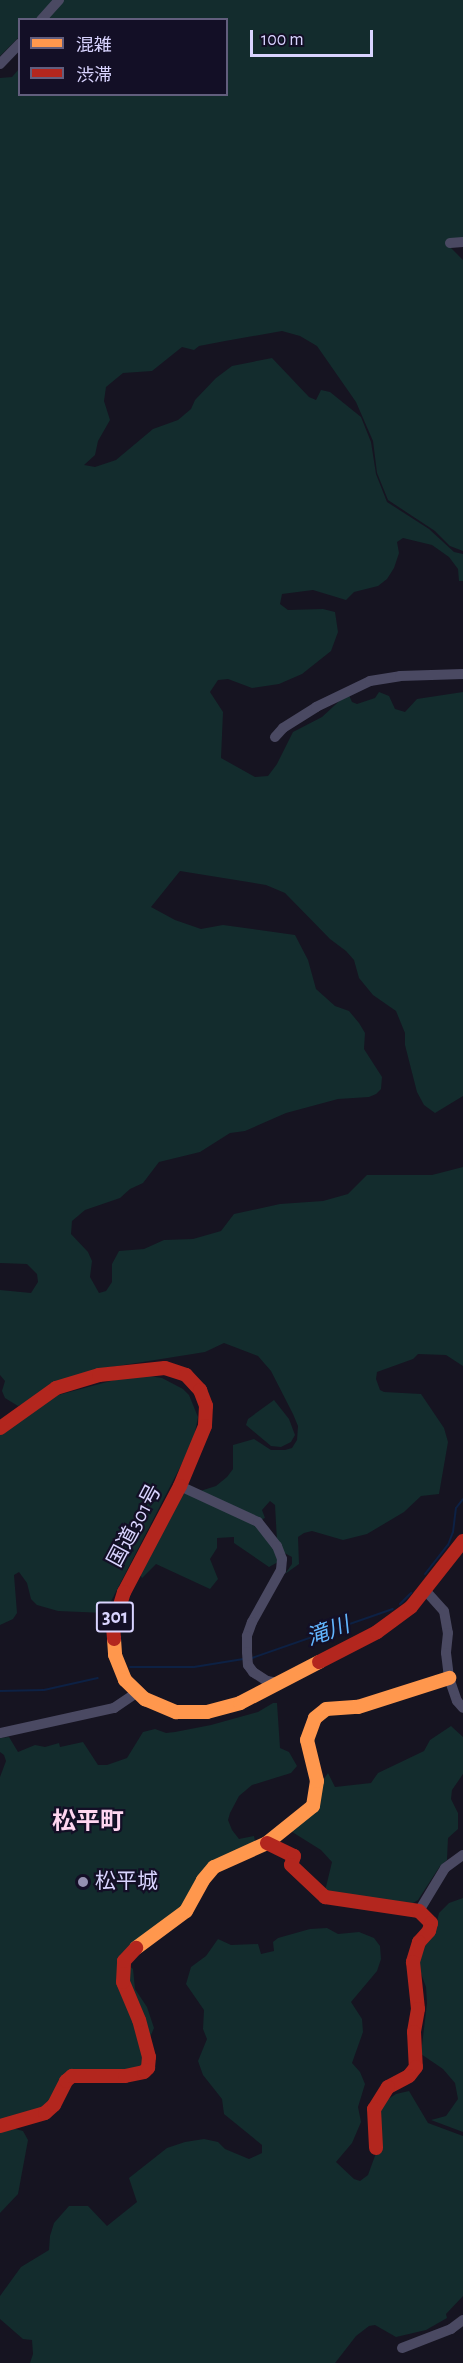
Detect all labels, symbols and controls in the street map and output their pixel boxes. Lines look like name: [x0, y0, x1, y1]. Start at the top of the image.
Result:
legend: [18, 18, 228, 96]
scale bar: [253, 18, 376, 56]
text: 100 m: [261, 31, 304, 49]
text: 混雑: [76, 37, 112, 55]
text: 渋滞: [76, 67, 112, 85]
street label: 国道301号: [103, 1480, 167, 1572]
road number: 301: [96, 1600, 134, 1634]
water label: 滝川: [303, 1612, 353, 1652]
district label: 松平町: [52, 1809, 124, 1837]
place label: 松平城: [95, 1869, 158, 1895]
marker: 松平城: [76, 1875, 90, 1889]

